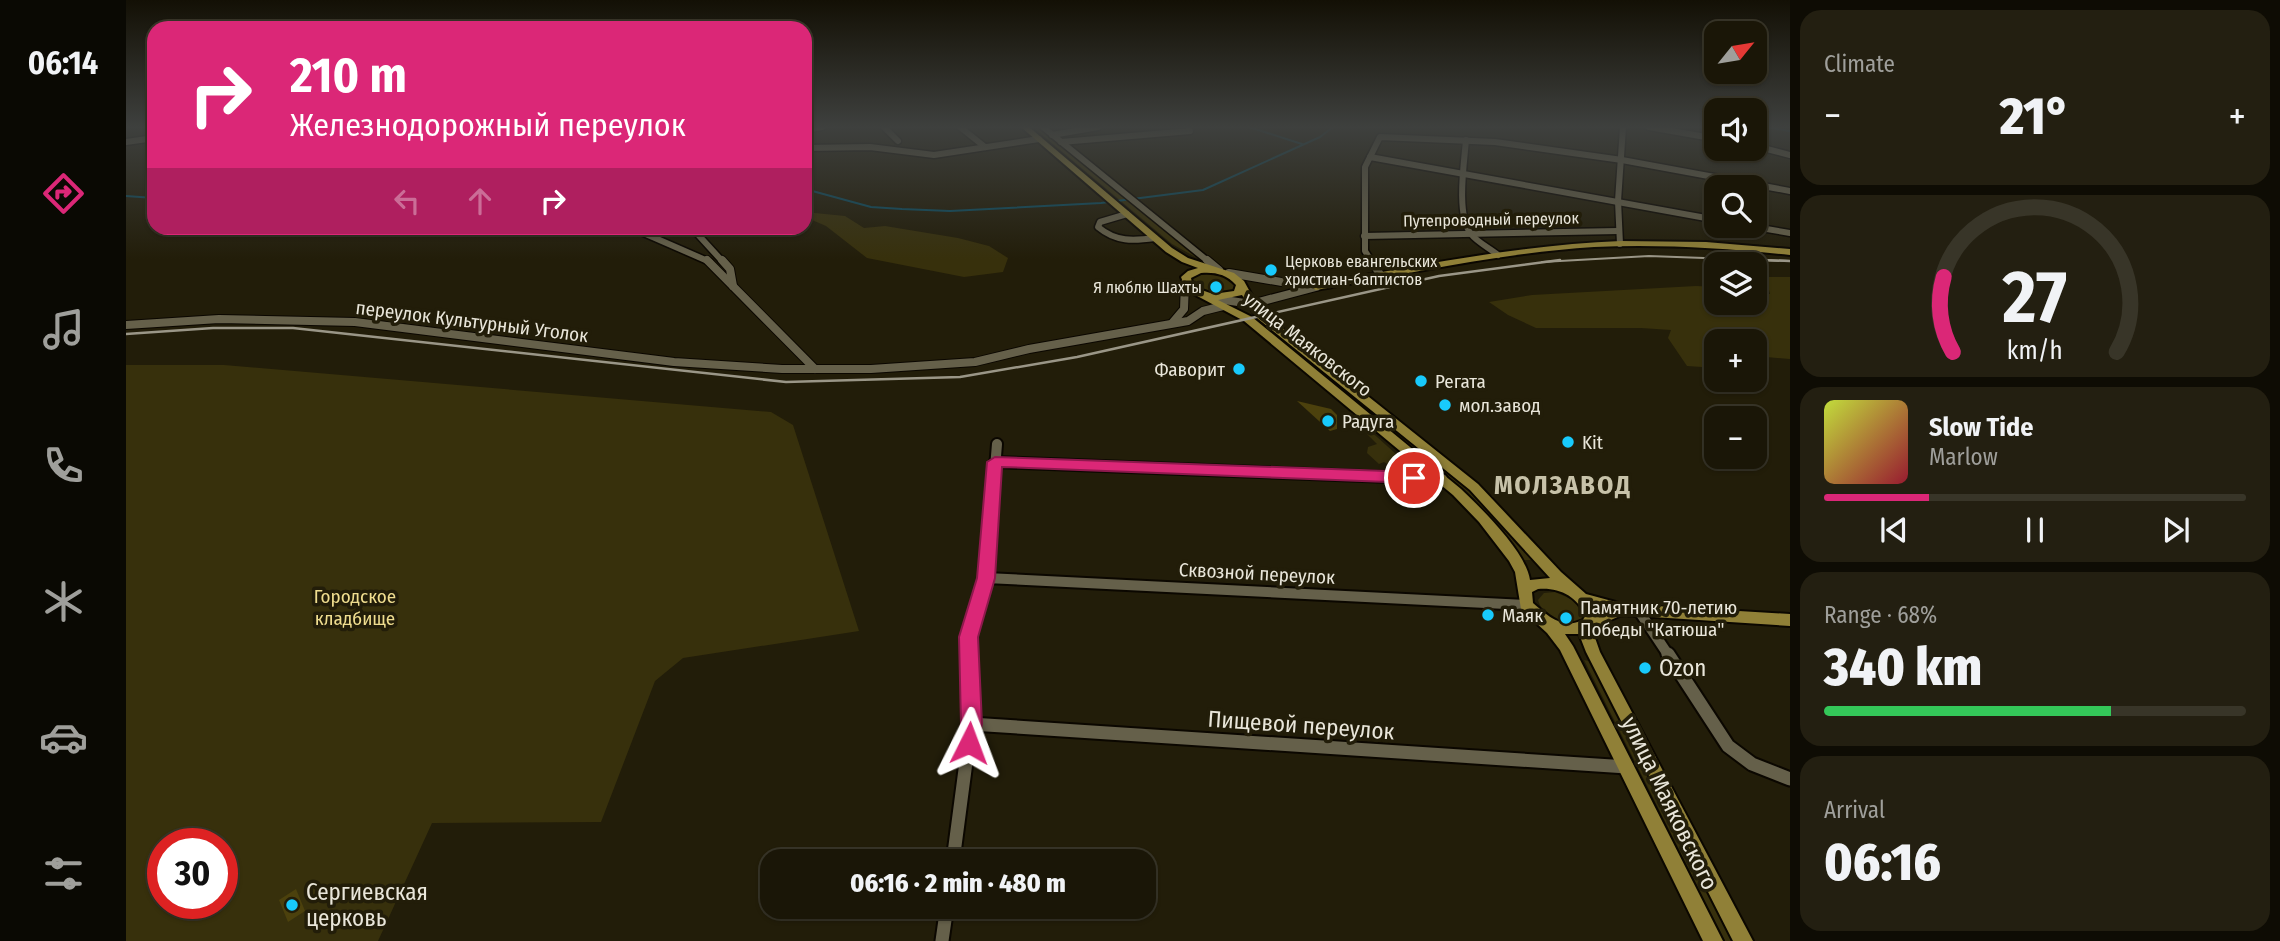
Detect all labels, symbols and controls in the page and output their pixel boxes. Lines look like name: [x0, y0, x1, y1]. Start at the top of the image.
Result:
north arrow: [1704, 21, 1768, 84]
map controls: [1704, 21, 1767, 469]
text: 06:14: [28, 44, 98, 82]
text: 210 m: [290, 46, 407, 105]
icon: right: [175, 49, 266, 140]
text: Climate: [1824, 50, 1895, 78]
text: 21°: [2000, 85, 2070, 148]
text: −: [1824, 93, 1841, 139]
text: +: [2229, 93, 2246, 139]
button: sound: [1704, 98, 1767, 161]
text: Железнодорожный переулок: [290, 106, 686, 144]
icon: directions: [39, 169, 88, 218]
button: search: [1704, 175, 1767, 238]
icon: left: [388, 182, 426, 220]
icon: ahead: [461, 182, 499, 220]
icon: right: [534, 182, 572, 220]
street label: Путепроводный переулок: [1403, 208, 1580, 231]
place label: Церковь евангельских христиан-баптистов: [1285, 252, 1437, 289]
button: layers: [1704, 252, 1767, 315]
text: 27: [2002, 254, 2067, 341]
marker: Церковь евангельских христиан-баптистов: [1263, 262, 1279, 278]
place label: Я люблю Шахты: [1093, 278, 1202, 297]
marker: Я люблю Шахты: [1208, 279, 1224, 295]
street label: улица Маяковского: [1239, 287, 1376, 402]
street label: переулок Культурный Уголок: [354, 296, 590, 347]
icon: music: [39, 305, 88, 354]
button: +: [1704, 329, 1767, 392]
text: km/h: [2007, 336, 2063, 366]
place label: Фаворит: [1154, 358, 1225, 381]
marker: Фаворит: [1231, 361, 1247, 377]
place label: Регата: [1435, 370, 1486, 393]
marker: Регата: [1413, 373, 1429, 389]
place label: мол.завод: [1459, 394, 1541, 417]
marker: мол.завод: [1437, 397, 1453, 413]
button: −: [1704, 406, 1767, 469]
place label: Радуга: [1342, 410, 1394, 433]
text: Slow Tide: [1929, 412, 2033, 443]
marker: Радуга: [1320, 413, 1336, 429]
place label: Kit: [1582, 431, 1604, 454]
marker: Kit: [1560, 434, 1576, 450]
icon: phone: [39, 441, 88, 490]
text: Marlow: [1929, 443, 1998, 471]
pin: [1384, 448, 1444, 508]
icon: arrive: [1395, 459, 1433, 497]
district label: МОЛЗАВОД: [1494, 470, 1632, 501]
icon: previous: [1875, 511, 1913, 549]
icon: pause: [2016, 511, 2054, 549]
icon: next: [2157, 511, 2195, 549]
street label: Сквозной переулок: [1178, 558, 1336, 589]
icon: climate: [39, 577, 88, 626]
park label: Городское кладбище: [314, 585, 396, 630]
place label: Памятник 70-летию Победы "Катюша": [1580, 596, 1737, 641]
text: Range · 68%: [1824, 601, 1937, 629]
place label: Маяк: [1502, 604, 1543, 627]
marker: Маяк: [1480, 607, 1496, 623]
marker: Памятник 70-летию Победы "Катюша": [1558, 610, 1574, 626]
text: 340 km: [1824, 636, 1982, 699]
place label: Ozon: [1659, 654, 1706, 682]
marker: Ozon: [1637, 660, 1653, 676]
street label: Пищевой переулок: [1207, 705, 1395, 746]
position arrow: [932, 706, 1006, 780]
street label: улица Маяковского: [1616, 712, 1724, 894]
icon: car: [39, 713, 88, 762]
text: Arrival: [1824, 796, 1885, 824]
speed limit sign: 30: [147, 828, 238, 919]
text: 06:16: [1824, 831, 1941, 894]
icon: filters: [39, 849, 88, 898]
text: 06:16 · 2 min · 480 m: [850, 868, 1066, 899]
place label: Сергиевская церковь: [306, 878, 428, 932]
marker: Сергиевская церковь: [284, 897, 300, 913]

